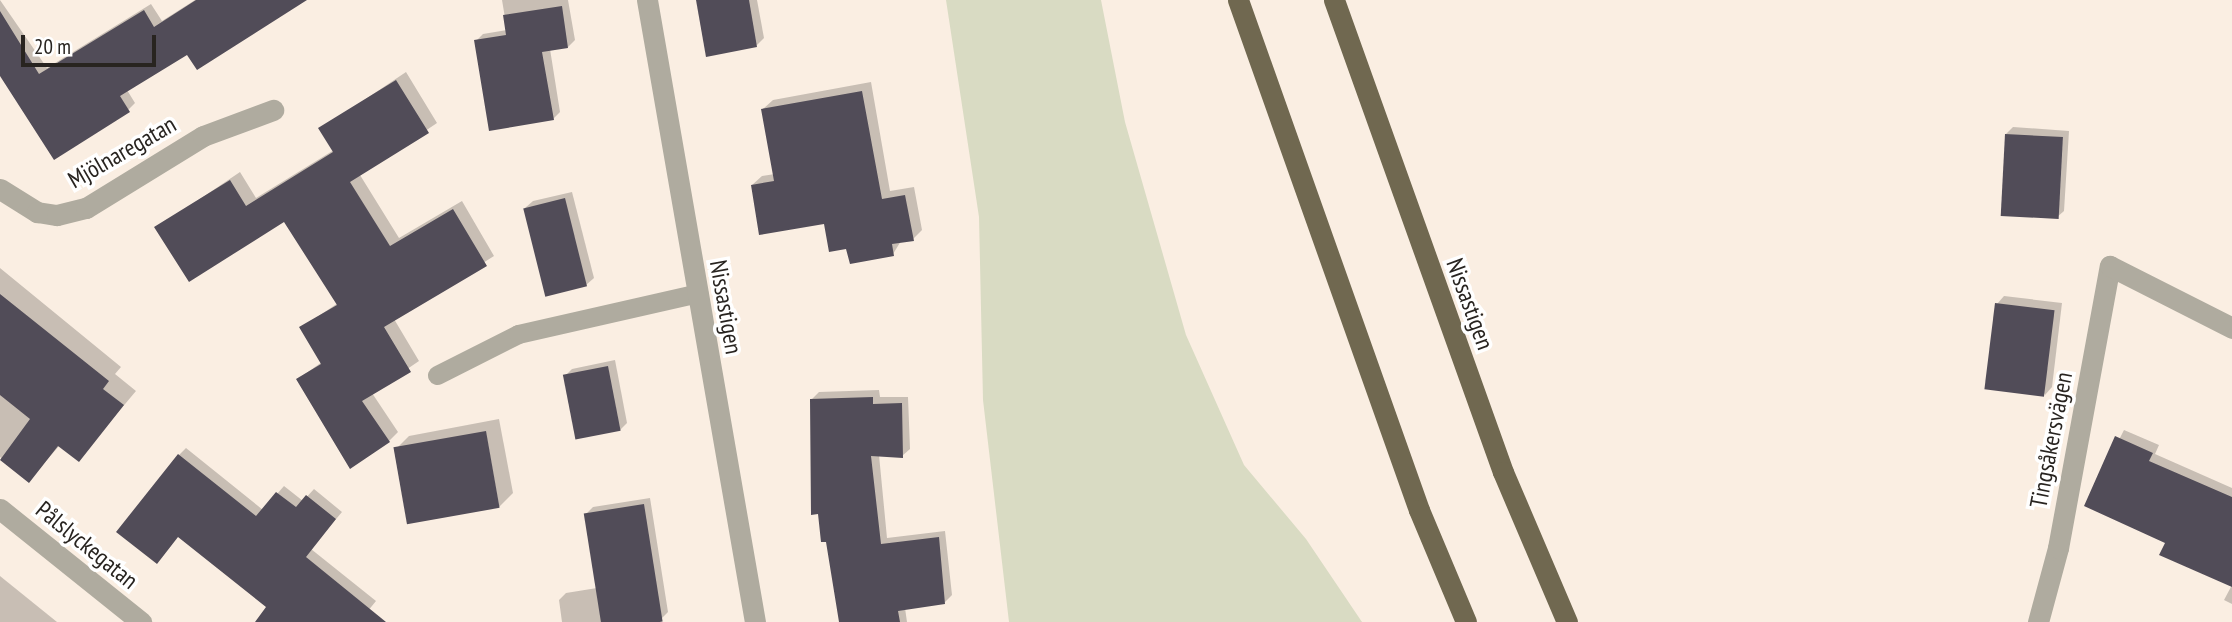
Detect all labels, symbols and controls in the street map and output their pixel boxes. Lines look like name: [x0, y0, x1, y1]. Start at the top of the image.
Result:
scale bar: [24, 21, 159, 65]
text: 20 m: [34, 33, 71, 60]
street label: Mjölnaregatan: [63, 110, 181, 194]
street label: Nissastigen: [1440, 255, 1500, 353]
street label: Nissastigen: [704, 258, 748, 356]
street label: Tingsåkersvägen: [2024, 370, 2078, 510]
street label: Pålslyckegatan: [30, 495, 144, 595]

